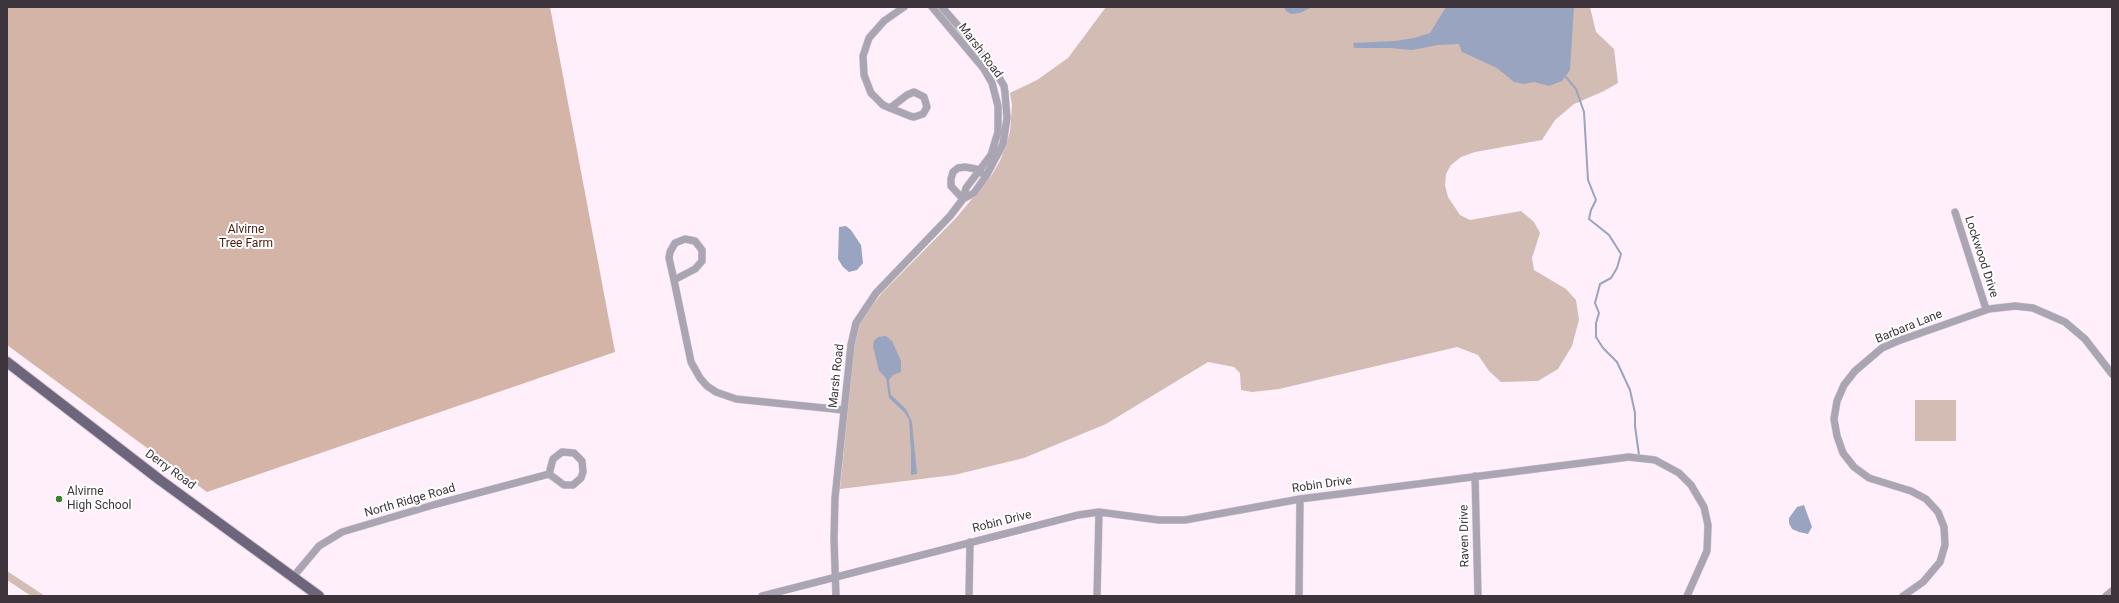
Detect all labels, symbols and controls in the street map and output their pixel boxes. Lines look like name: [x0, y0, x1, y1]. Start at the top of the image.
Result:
street label: Marsh Road: [955, 21, 1005, 81]
street label: Lockwood Drive: [1961, 214, 2001, 300]
park label: Alvirne Tree Farm: [219, 223, 273, 251]
street label: Barbara Lane: [1874, 307, 1944, 347]
street label: Marsh Road: [826, 343, 848, 409]
street label: Derry Road: [142, 447, 198, 493]
street label: Robin Drive: [1291, 474, 1353, 496]
street label: North Ridge Road: [363, 481, 457, 521]
place label: Alvirne High School: [67, 485, 131, 513]
marker: Alvirne High School: [54, 494, 64, 504]
street label: Raven Drive: [1457, 505, 1473, 567]
street label: Robin Drive: [971, 508, 1033, 536]

